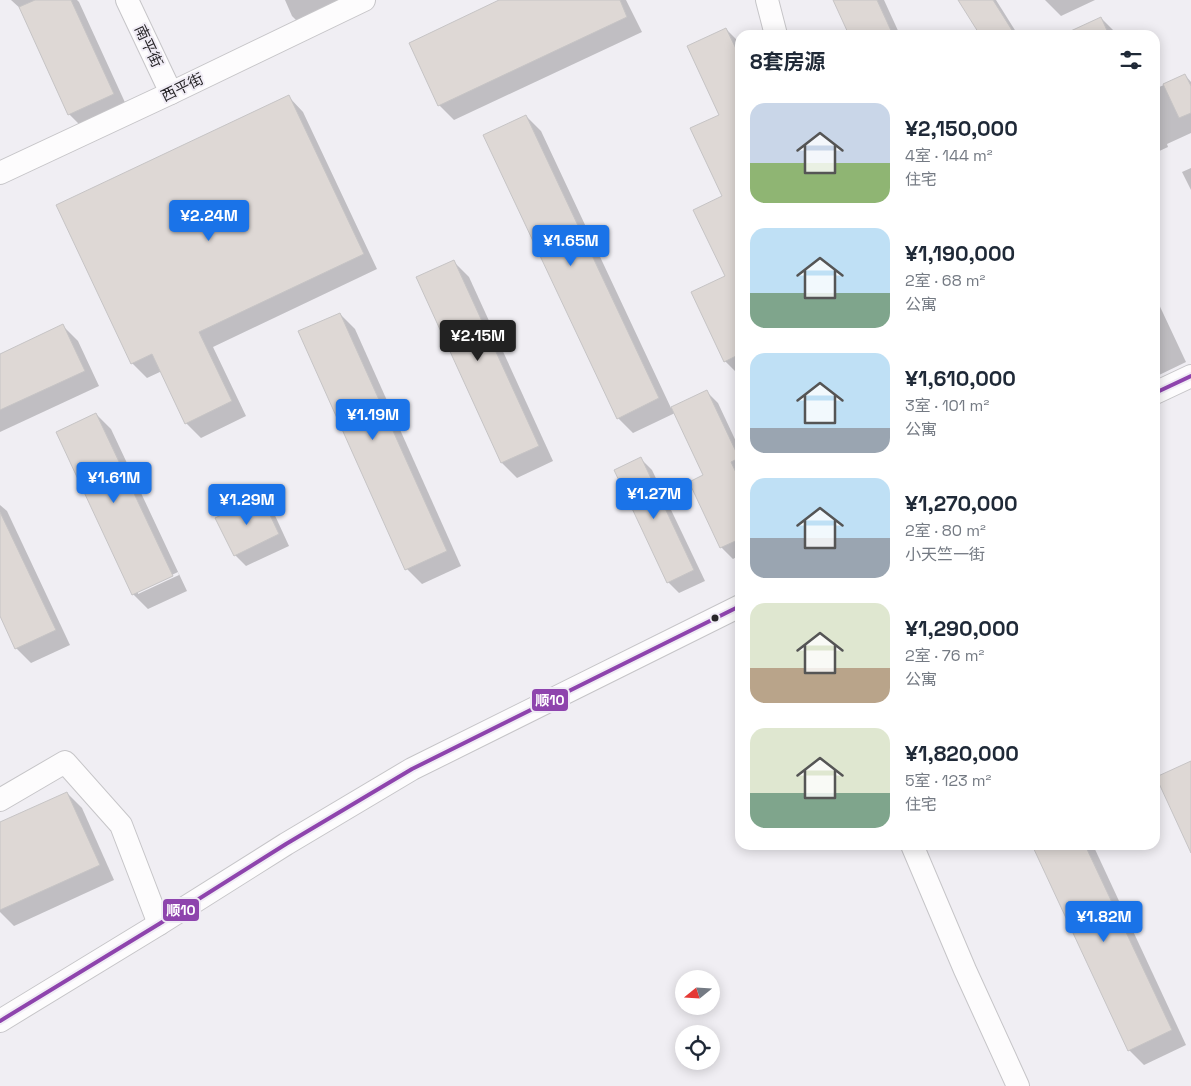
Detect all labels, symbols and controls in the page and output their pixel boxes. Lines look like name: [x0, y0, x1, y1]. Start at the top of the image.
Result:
street label: 南平街: [131, 22, 167, 70]
icon: filters: [1117, 46, 1145, 74]
text: 8套房源: [750, 48, 826, 75]
street label: 西平街: [158, 69, 206, 105]
text: ¥2,150,000: [905, 115, 1018, 142]
icon: home: [790, 123, 850, 183]
text: 4室 · 144 m²: [905, 145, 993, 166]
text: 住宅: [905, 169, 937, 190]
pin: ¥2.24M: [168, 200, 250, 242]
text: ¥2.24M: [180, 205, 238, 226]
pin: ¥1.65M: [530, 224, 612, 267]
text: ¥1.65M: [543, 230, 599, 251]
text: ¥1,190,000: [905, 240, 1015, 267]
icon: home: [790, 248, 850, 308]
text: 2室 · 68 m²: [905, 270, 985, 291]
text: 公寓: [905, 294, 937, 315]
pin: ¥2.15M: [437, 320, 519, 362]
text: ¥2.15M: [451, 325, 505, 346]
text: ¥1,610,000: [905, 365, 1016, 392]
icon: home: [790, 373, 850, 433]
text: 3室 · 101 m²: [905, 395, 989, 416]
pin: ¥1.19M: [332, 398, 414, 441]
text: ¥1.19M: [347, 404, 399, 425]
text: 公寓: [905, 419, 937, 440]
pin: ¥1.61M: [73, 462, 155, 504]
text: ¥1.61M: [88, 467, 140, 488]
pin: ¥1.27M: [613, 478, 695, 520]
text: ¥1.27M: [627, 483, 681, 504]
pin: ¥1.29M: [206, 484, 288, 526]
text: ¥1.29M: [219, 489, 275, 510]
text: ¥1,270,000: [905, 490, 1018, 517]
icon: home: [790, 498, 850, 558]
text: 2室 · 80 m²: [905, 520, 986, 541]
text: 小天竺一街: [905, 544, 985, 565]
unlabelled marker: [710, 613, 720, 623]
text: ¥1,290,000: [905, 615, 1019, 642]
icon: home: [790, 623, 850, 683]
text: 2室 · 76 m²: [905, 645, 984, 666]
text: 公寓: [905, 669, 937, 690]
line badge: 顺10: [531, 688, 569, 712]
text: 顺10: [535, 691, 565, 709]
text: ¥1,820,000: [905, 740, 1019, 767]
icon: home: [790, 748, 850, 808]
text: 5室 · 123 m²: [905, 770, 991, 791]
text: 住宅: [905, 794, 937, 815]
line badge: 顺10: [162, 898, 200, 922]
pin: ¥1.82M: [1063, 900, 1145, 943]
text: 顺10: [166, 901, 196, 919]
text: ¥1.82M: [1076, 906, 1132, 927]
north arrow: [675, 970, 720, 1015]
map controls: [675, 970, 720, 1070]
button: locate: [675, 1025, 720, 1070]

